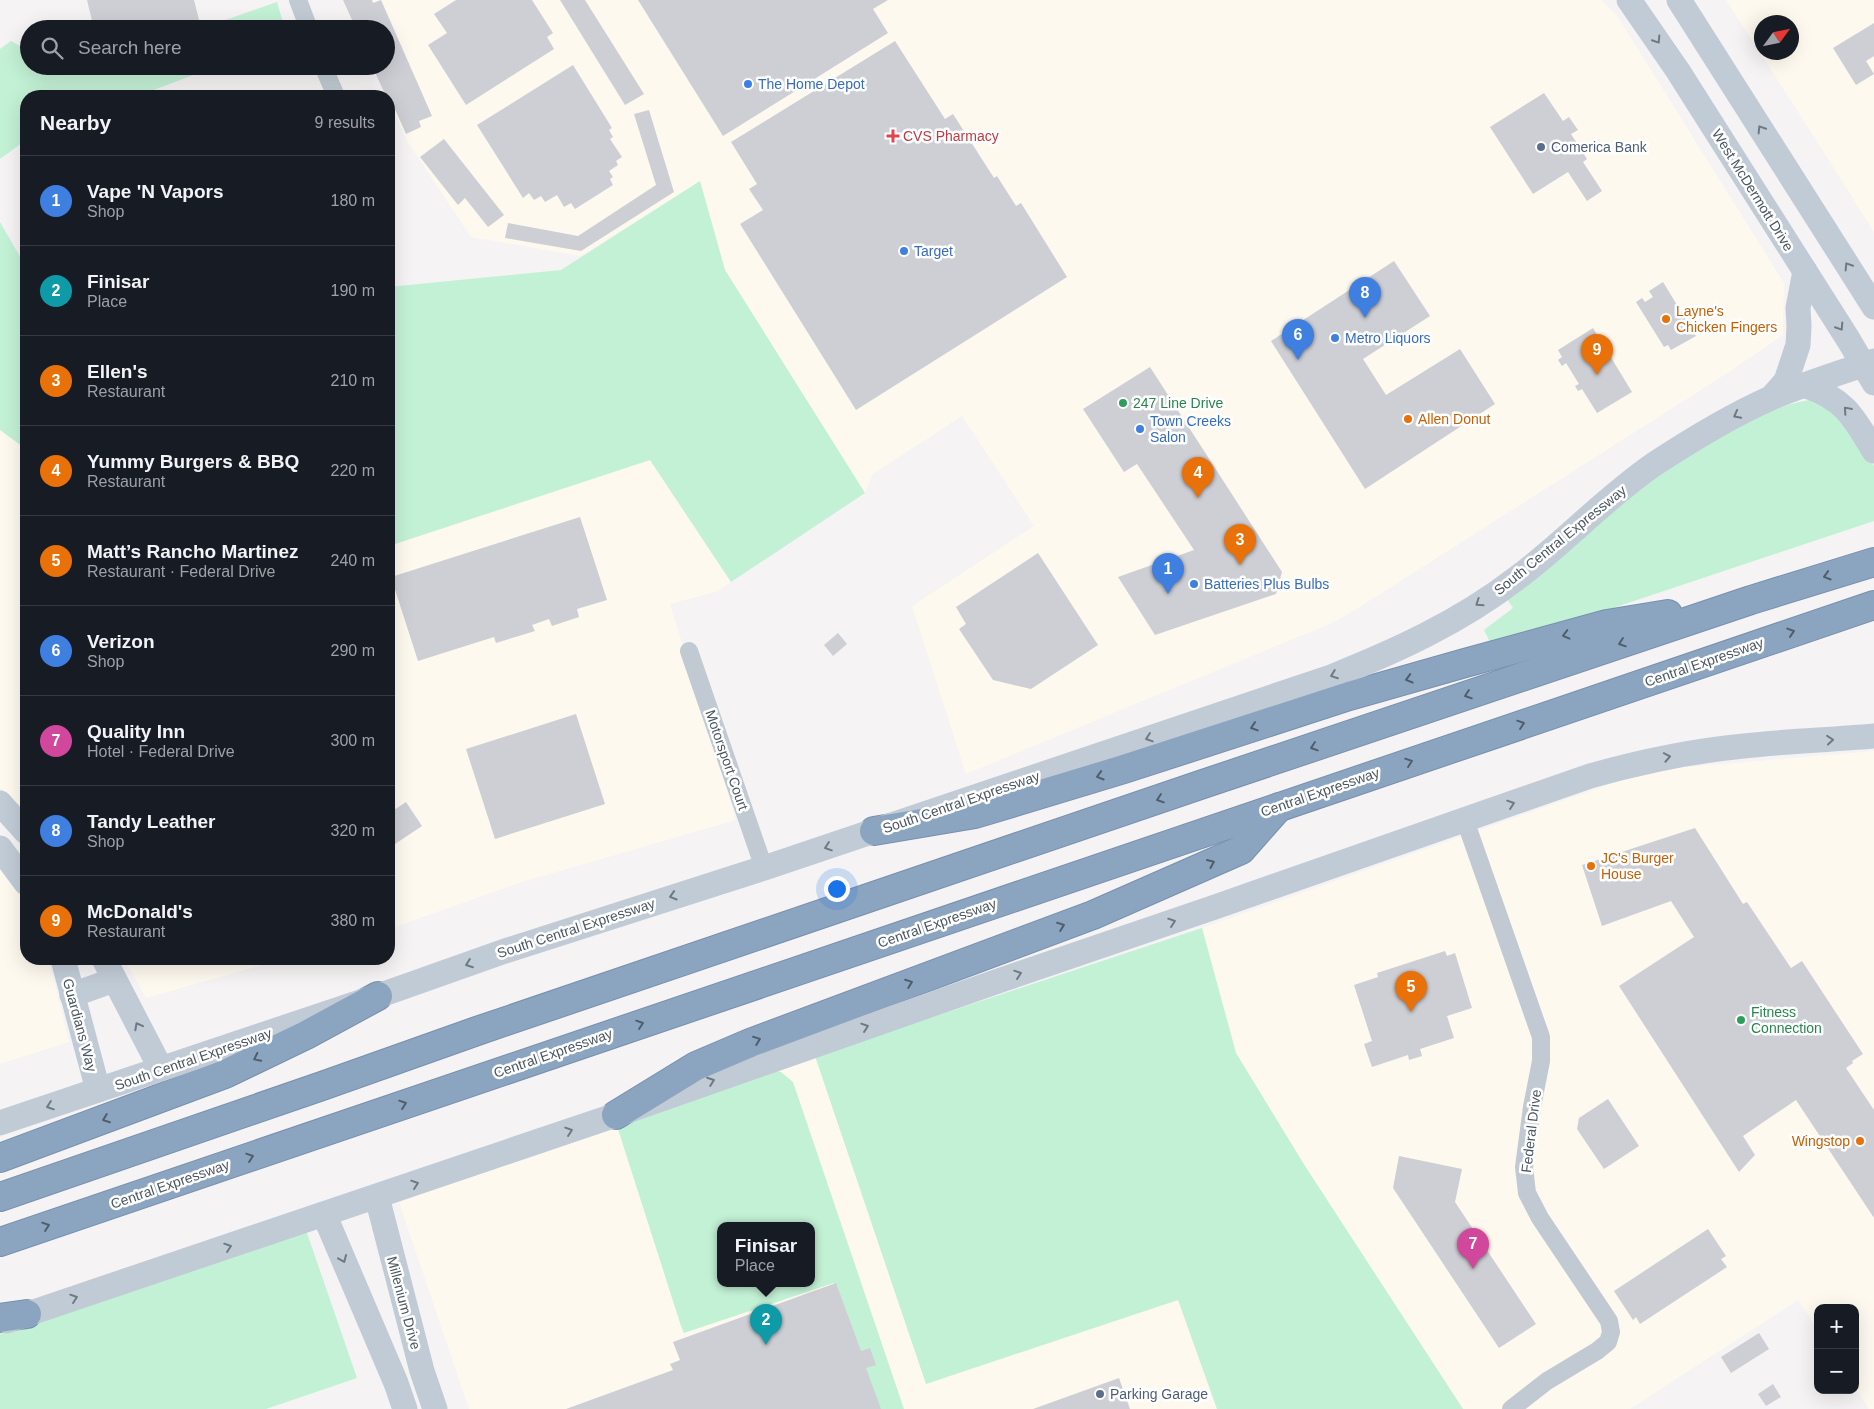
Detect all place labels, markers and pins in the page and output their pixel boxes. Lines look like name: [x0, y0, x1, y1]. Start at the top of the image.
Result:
place label: The Home Depot: [758, 76, 865, 92]
marker: The Home Depot: [742, 78, 754, 90]
place label: CVS Pharmacy: [903, 128, 999, 144]
marker: CVS Pharmacy: [887, 130, 899, 142]
place label: Comerica Bank: [1551, 139, 1648, 155]
marker: Comerica Bank: [1535, 141, 1547, 153]
place label: Target: [914, 243, 953, 259]
marker: Target: [898, 245, 910, 257]
pin: 8: [1349, 277, 1381, 318]
place label: Layne's Chicken Fingers: [1676, 303, 1777, 335]
marker: Layne's Chicken Fingers: [1660, 313, 1672, 325]
pin: 6: [1282, 319, 1314, 360]
place label: Metro Liquors: [1345, 330, 1431, 346]
marker: Metro Liquors: [1329, 332, 1341, 344]
pin: 9: [1581, 334, 1613, 375]
place label: 247 Line Drive: [1133, 395, 1223, 411]
marker: 247 Line Drive: [1117, 397, 1129, 409]
place label: Allen Donut: [1418, 411, 1490, 427]
place label: Town Creeks Salon: [1150, 413, 1231, 445]
marker: Allen Donut: [1402, 413, 1414, 425]
marker: Town Creeks Salon: [1134, 423, 1146, 435]
pin: 4: [1182, 457, 1214, 498]
pin: 3: [1224, 524, 1256, 565]
pin: 1: [1152, 553, 1184, 594]
place label: Batteries Plus Bulbs: [1204, 576, 1329, 592]
marker: Batteries Plus Bulbs: [1188, 578, 1200, 590]
place label: JC's Burger House: [1601, 850, 1674, 882]
marker: JC's Burger House: [1585, 860, 1597, 872]
pin: 5: [1395, 971, 1427, 1012]
place label: Fitness Connection: [1751, 1004, 1822, 1036]
marker: Fitness Connection: [1735, 1014, 1747, 1026]
place label: Wingstop: [1792, 1133, 1850, 1149]
marker: Wingstop: [1854, 1135, 1866, 1147]
pin: 7: [1457, 1228, 1489, 1269]
pin: 2: [750, 1304, 782, 1345]
place label: Parking Garage: [1110, 1386, 1208, 1402]
marker: Parking Garage: [1094, 1388, 1106, 1400]

